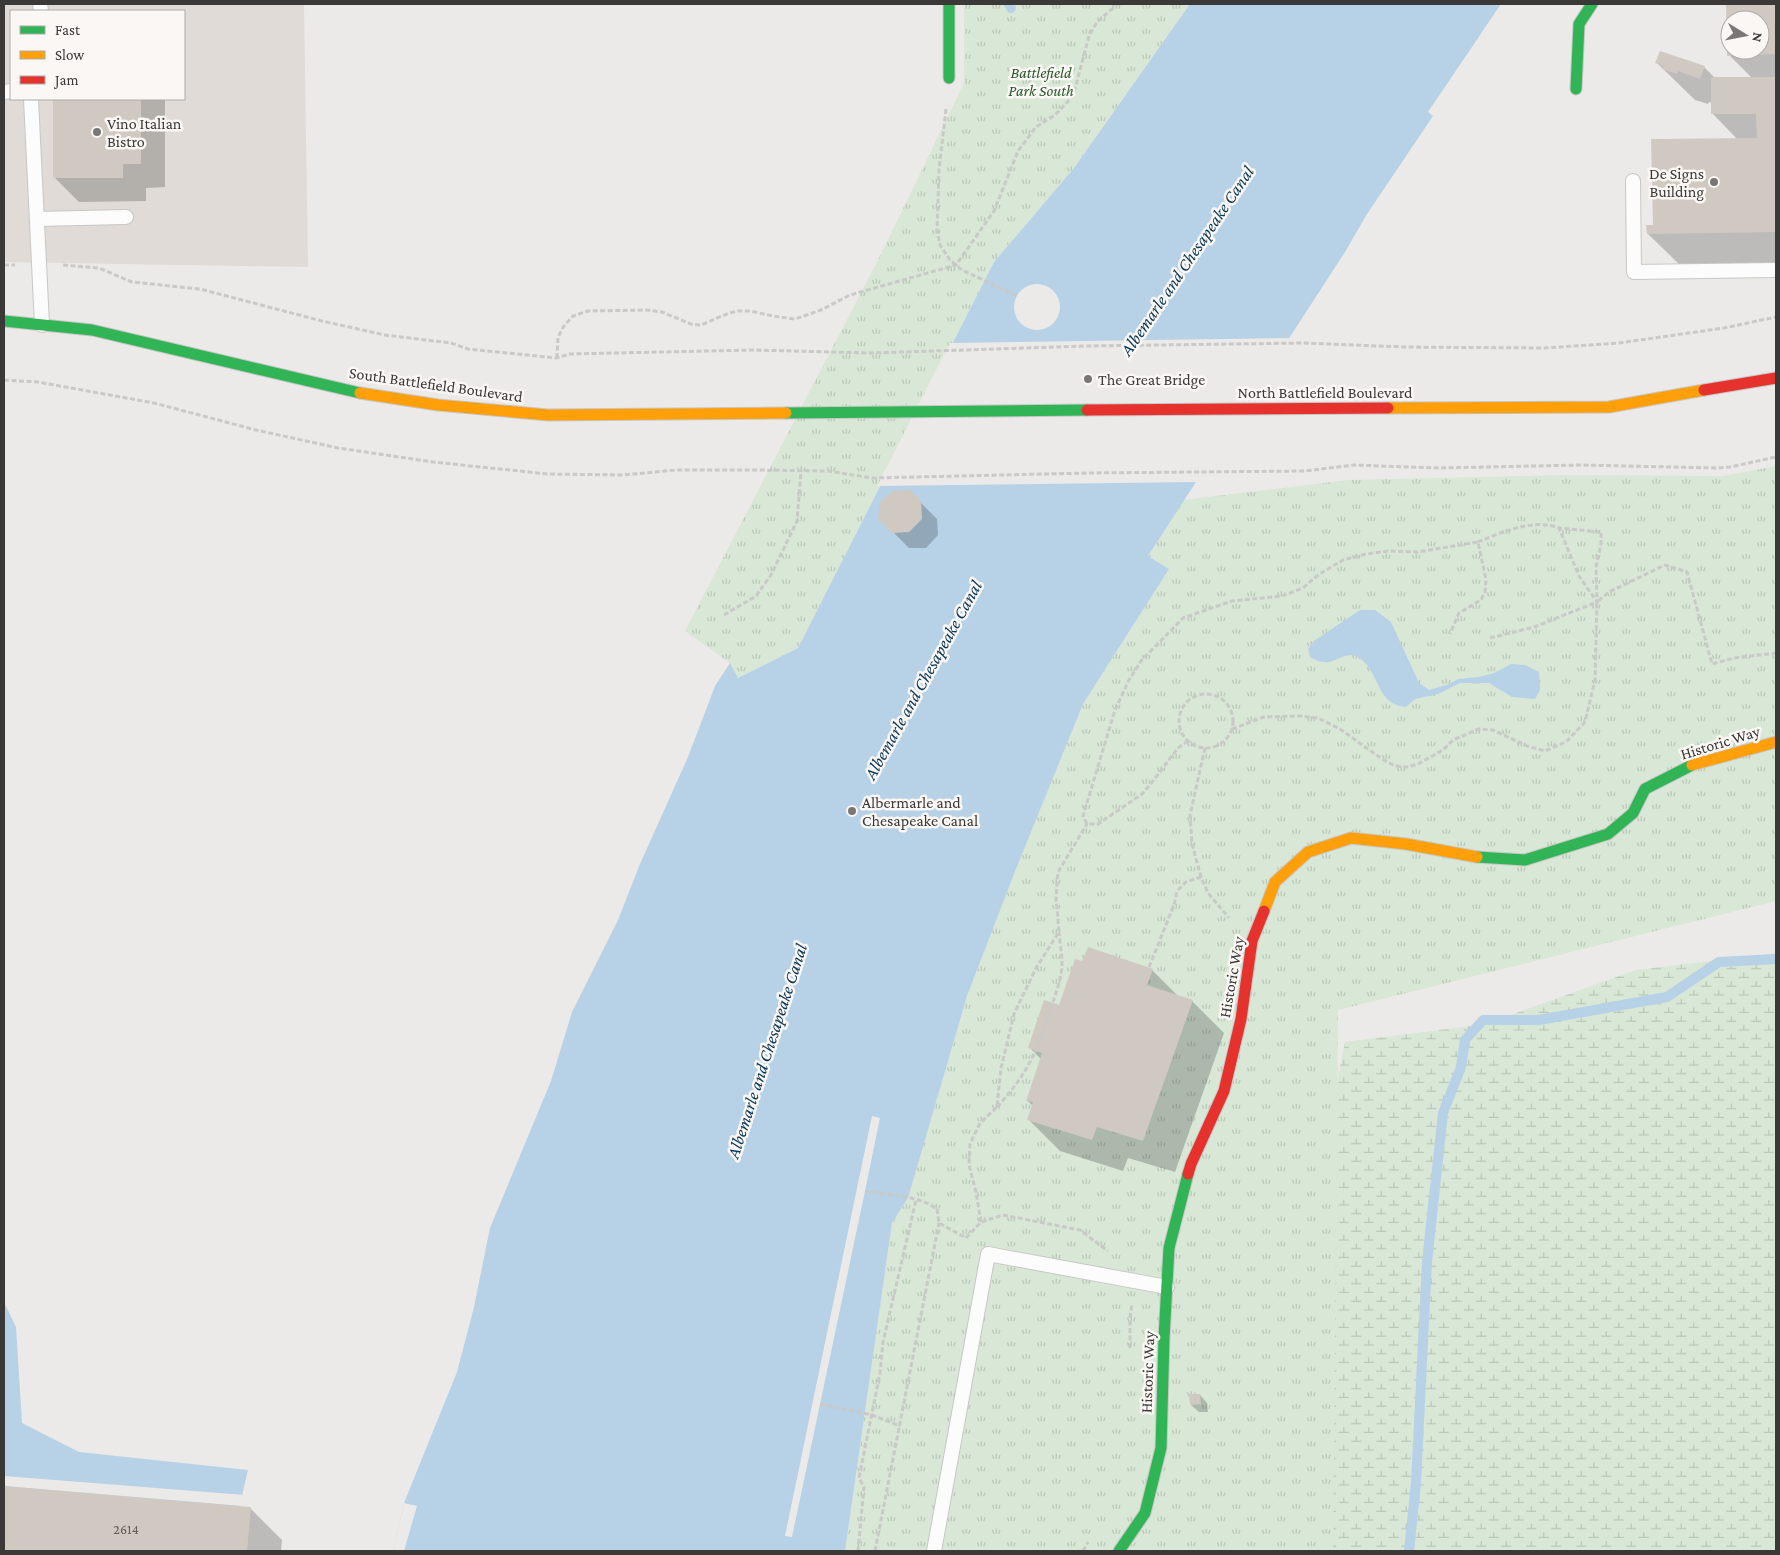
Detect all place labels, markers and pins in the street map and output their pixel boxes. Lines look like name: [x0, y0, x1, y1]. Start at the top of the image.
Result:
place label: Vino Italian Bistro: [107, 115, 182, 150]
marker: Vino Italian Bistro: [91, 126, 103, 138]
place label: De Signs Building: [1649, 165, 1704, 201]
marker: De Signs Building: [1708, 176, 1720, 188]
place label: The Great Bridge: [1098, 371, 1205, 389]
marker: The Great Bridge: [1082, 373, 1094, 385]
place label: Albermarle and Chesapeake Canal: [862, 794, 978, 830]
marker: Albermarle and Chesapeake Canal: [846, 805, 858, 817]

